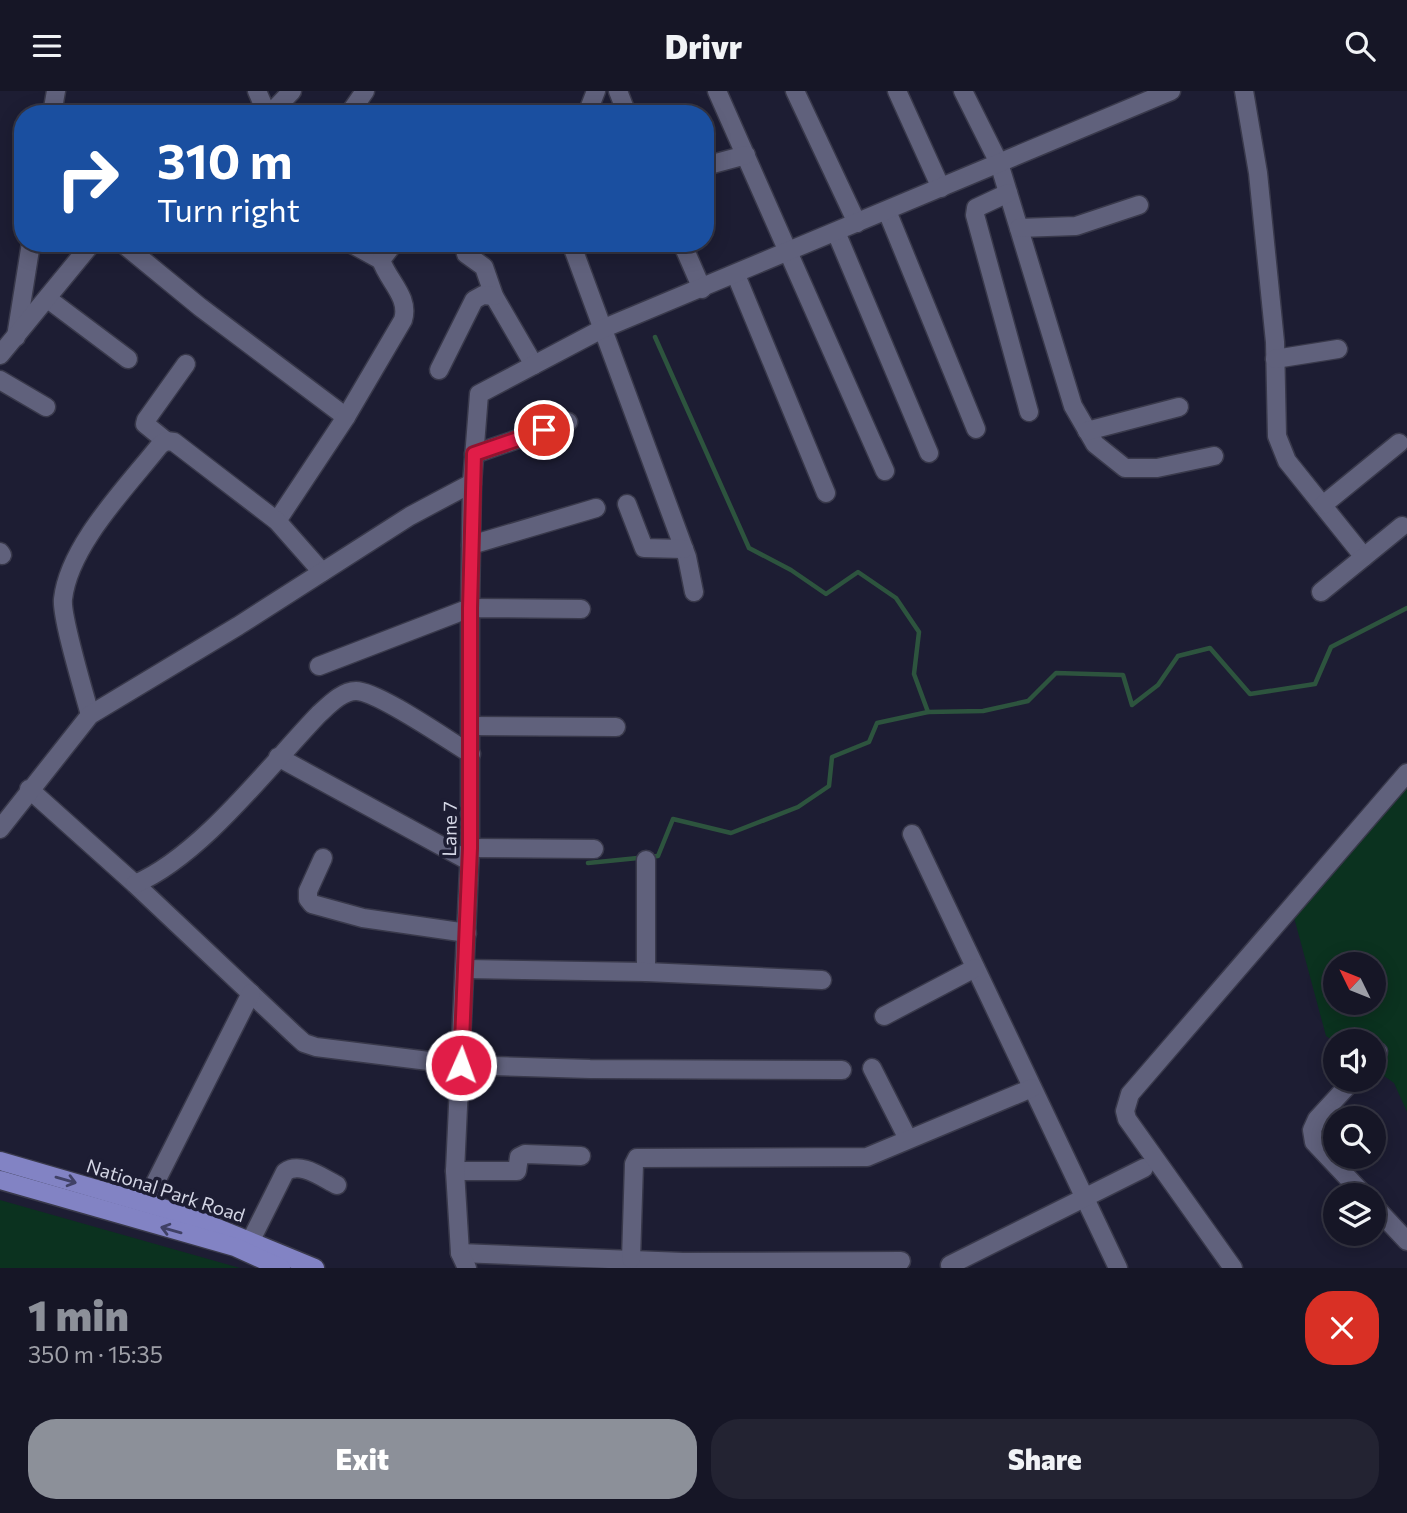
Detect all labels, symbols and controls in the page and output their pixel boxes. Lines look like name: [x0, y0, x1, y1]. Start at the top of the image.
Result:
text: Drivr: [665, 26, 742, 66]
icon: menu: [28, 27, 66, 65]
icon: search: [1341, 27, 1379, 65]
text: 310 m: [157, 129, 292, 189]
icon: right: [42, 133, 133, 224]
text: Turn right: [157, 189, 300, 229]
pin: [514, 400, 574, 460]
icon: arrive: [525, 411, 563, 449]
street label: Lane 7: [437, 801, 461, 857]
north arrow: [1323, 952, 1386, 1015]
map controls: [1323, 952, 1386, 1246]
position arrow: [424, 1028, 498, 1102]
button: sound: [1323, 1029, 1386, 1092]
button: search: [1323, 1106, 1386, 1169]
street label: National Park Road: [84, 1154, 248, 1226]
one-way arrow: [54, 1174, 76, 1187]
button: layers: [1323, 1183, 1386, 1246]
one-way arrow: [160, 1223, 182, 1236]
text: 1 min: [28, 1288, 129, 1340]
button: close: [1305, 1291, 1379, 1365]
text: 350 m · 15:35: [28, 1340, 163, 1368]
button: Exit: [28, 1419, 697, 1499]
button: Share: [711, 1419, 1379, 1499]

